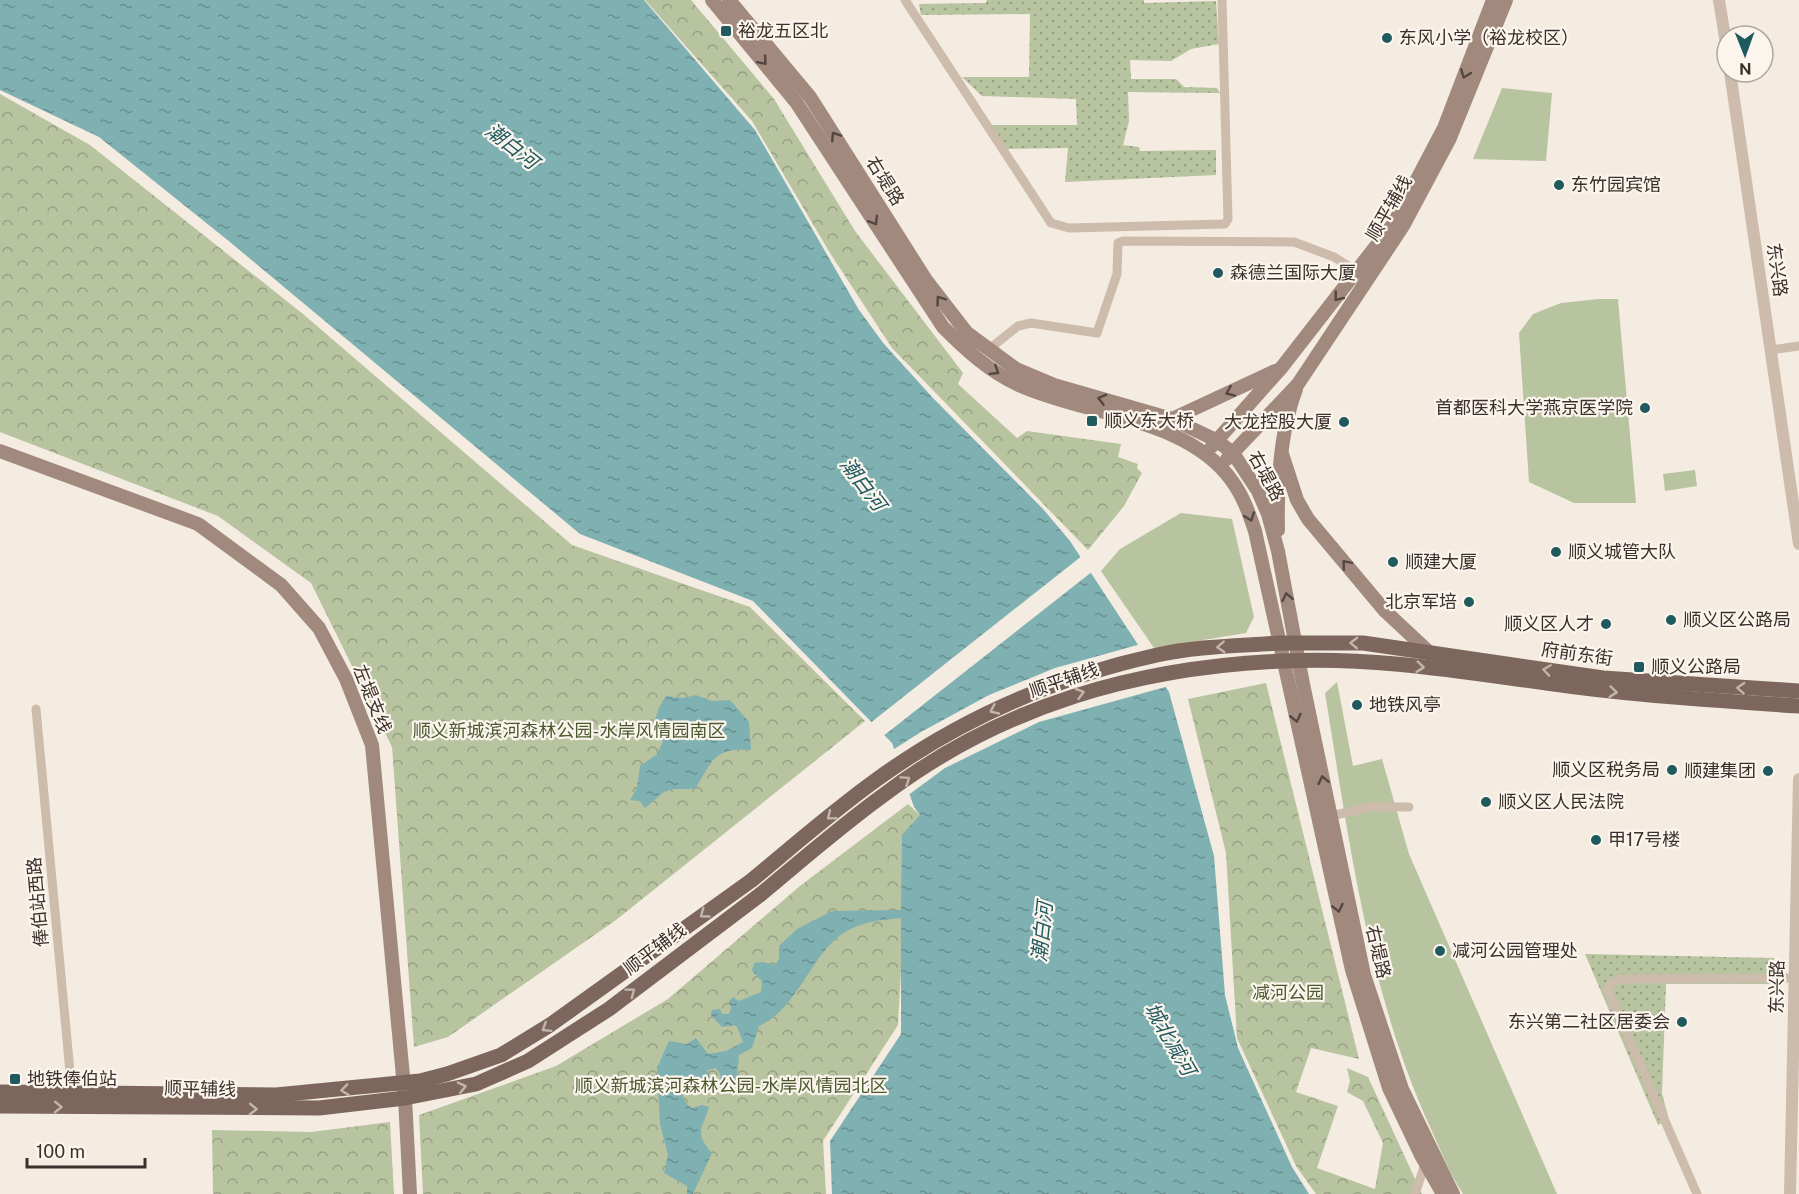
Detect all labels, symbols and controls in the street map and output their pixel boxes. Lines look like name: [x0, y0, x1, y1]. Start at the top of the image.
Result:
place label: 裕龙五区北: [738, 20, 828, 41]
marker: 裕龙五区北: [719, 24, 733, 38]
north arrow: [1715, 24, 1775, 84]
place label: 东风小学（裕龙校区）: [1399, 27, 1579, 48]
marker: 东风小学（裕龙校区）: [1380, 31, 1394, 45]
one-way arrow: [756, 54, 767, 65]
text: N: [1739, 59, 1752, 78]
one-way arrow: [1459, 69, 1472, 79]
water label: 潮白河: [481, 118, 546, 176]
one-way arrow: [831, 132, 842, 143]
street label: 右堤路: [862, 152, 909, 209]
street label: 顺平辅线: [1361, 171, 1416, 244]
place label: 东竹园宾馆: [1571, 174, 1661, 195]
marker: 东竹园宾馆: [1552, 178, 1566, 192]
one-way arrow: [867, 214, 878, 225]
street label: 东兴路: [1763, 242, 1792, 298]
place label: 森德兰国际大厦: [1230, 262, 1356, 283]
marker: 森德兰国际大厦: [1211, 266, 1225, 280]
one-way arrow: [1335, 291, 1346, 302]
one-way arrow: [936, 295, 947, 306]
one-way arrow: [989, 364, 999, 376]
one-way arrow: [1225, 385, 1236, 397]
one-way arrow: [1097, 394, 1107, 407]
place label: 首都医科大学燕京医学院: [1435, 397, 1633, 418]
marker: 首都医科大学燕京医学院: [1638, 401, 1652, 415]
place label: 顺义东大桥: [1104, 410, 1194, 431]
place label: 大龙控股大厦: [1224, 411, 1332, 432]
marker: 顺义东大桥: [1085, 414, 1099, 428]
marker: 大龙控股大厦: [1337, 415, 1351, 429]
street label: 右堤路: [1244, 447, 1289, 504]
water label: 潮白河: [835, 453, 893, 518]
one-way arrow: [1243, 511, 1256, 522]
place label: 顺义城管大队: [1568, 541, 1676, 562]
marker: 顺义城管大队: [1549, 545, 1563, 559]
place label: 顺建大厦: [1405, 551, 1477, 572]
marker: 顺建大厦: [1386, 555, 1400, 569]
one-way arrow: [1342, 560, 1353, 571]
place label: 北京军培: [1385, 591, 1457, 612]
one-way arrow: [1281, 592, 1294, 602]
marker: 北京军培: [1462, 595, 1476, 609]
place label: 顺义区公路局: [1683, 609, 1791, 630]
place label: 顺义区人才: [1504, 613, 1594, 634]
marker: 顺义区公路局: [1664, 613, 1678, 627]
marker: 顺义区人才: [1599, 617, 1613, 631]
one-way arrow: [1349, 637, 1358, 649]
street label: 府前东街: [1540, 638, 1614, 669]
one-way arrow: [1217, 640, 1226, 653]
place label: 顺义公路局: [1651, 656, 1741, 677]
street label: 顺平辅线: [1026, 658, 1101, 701]
marker: 顺义公路局: [1632, 660, 1646, 674]
one-way arrow: [1415, 661, 1424, 673]
street label: 左堤支线: [349, 662, 396, 736]
one-way arrow: [1542, 664, 1551, 676]
one-way arrow: [1736, 682, 1745, 695]
one-way arrow: [1609, 685, 1618, 697]
one-way arrow: [1074, 688, 1085, 700]
place label: 地铁风亭: [1369, 694, 1441, 715]
marker: 地铁风亭: [1350, 698, 1364, 712]
one-way arrow: [990, 703, 1001, 715]
one-way arrow: [1289, 713, 1302, 723]
park label: 顺义新城滨河森林公园-水岸风情园南区: [413, 720, 725, 741]
place label: 顺义区税务局: [1552, 759, 1660, 780]
place label: 顺建集团: [1684, 760, 1756, 781]
marker: 顺义区税务局: [1665, 763, 1679, 777]
marker: 顺建集团: [1761, 764, 1775, 778]
one-way arrow: [1317, 775, 1330, 785]
one-way arrow: [899, 776, 910, 787]
place label: 顺义区人民法院: [1498, 791, 1624, 812]
marker: 顺义区人民法院: [1479, 795, 1493, 809]
one-way arrow: [827, 808, 838, 819]
place label: 甲17号楼: [1608, 829, 1680, 850]
marker: 甲17号楼: [1589, 833, 1603, 847]
street label: 俸伯站西路: [23, 856, 52, 948]
water label: 潮白河: [1027, 897, 1057, 963]
one-way arrow: [1330, 903, 1343, 913]
one-way arrow: [700, 907, 711, 918]
street label: 顺平辅线: [620, 919, 690, 979]
street label: 右堤路: [1362, 923, 1395, 981]
place label: 减河公园管理处: [1452, 940, 1578, 961]
marker: 减河公园管理处: [1433, 944, 1447, 958]
street label: 东兴路: [1766, 960, 1787, 1014]
park label: 减河公园: [1252, 982, 1324, 1003]
one-way arrow: [624, 988, 635, 999]
water label: 城北减河: [1140, 998, 1202, 1083]
place label: 东兴第二社区居委会: [1508, 1011, 1670, 1032]
marker: 东兴第二社区居委会: [1675, 1015, 1689, 1029]
one-way arrow: [542, 1020, 552, 1032]
place label: 地铁俸伯站: [27, 1068, 117, 1089]
marker: 地铁俸伯站: [8, 1072, 22, 1086]
park label: 顺义新城滨河森林公园-水岸风情园北区: [575, 1075, 887, 1096]
street label: 顺平辅线: [164, 1077, 236, 1100]
one-way arrow: [457, 1081, 467, 1094]
one-way arrow: [341, 1083, 350, 1095]
one-way arrow: [54, 1101, 63, 1113]
one-way arrow: [249, 1103, 258, 1115]
scale bar: [27, 1131, 146, 1169]
text: 100 m: [36, 1141, 85, 1162]

